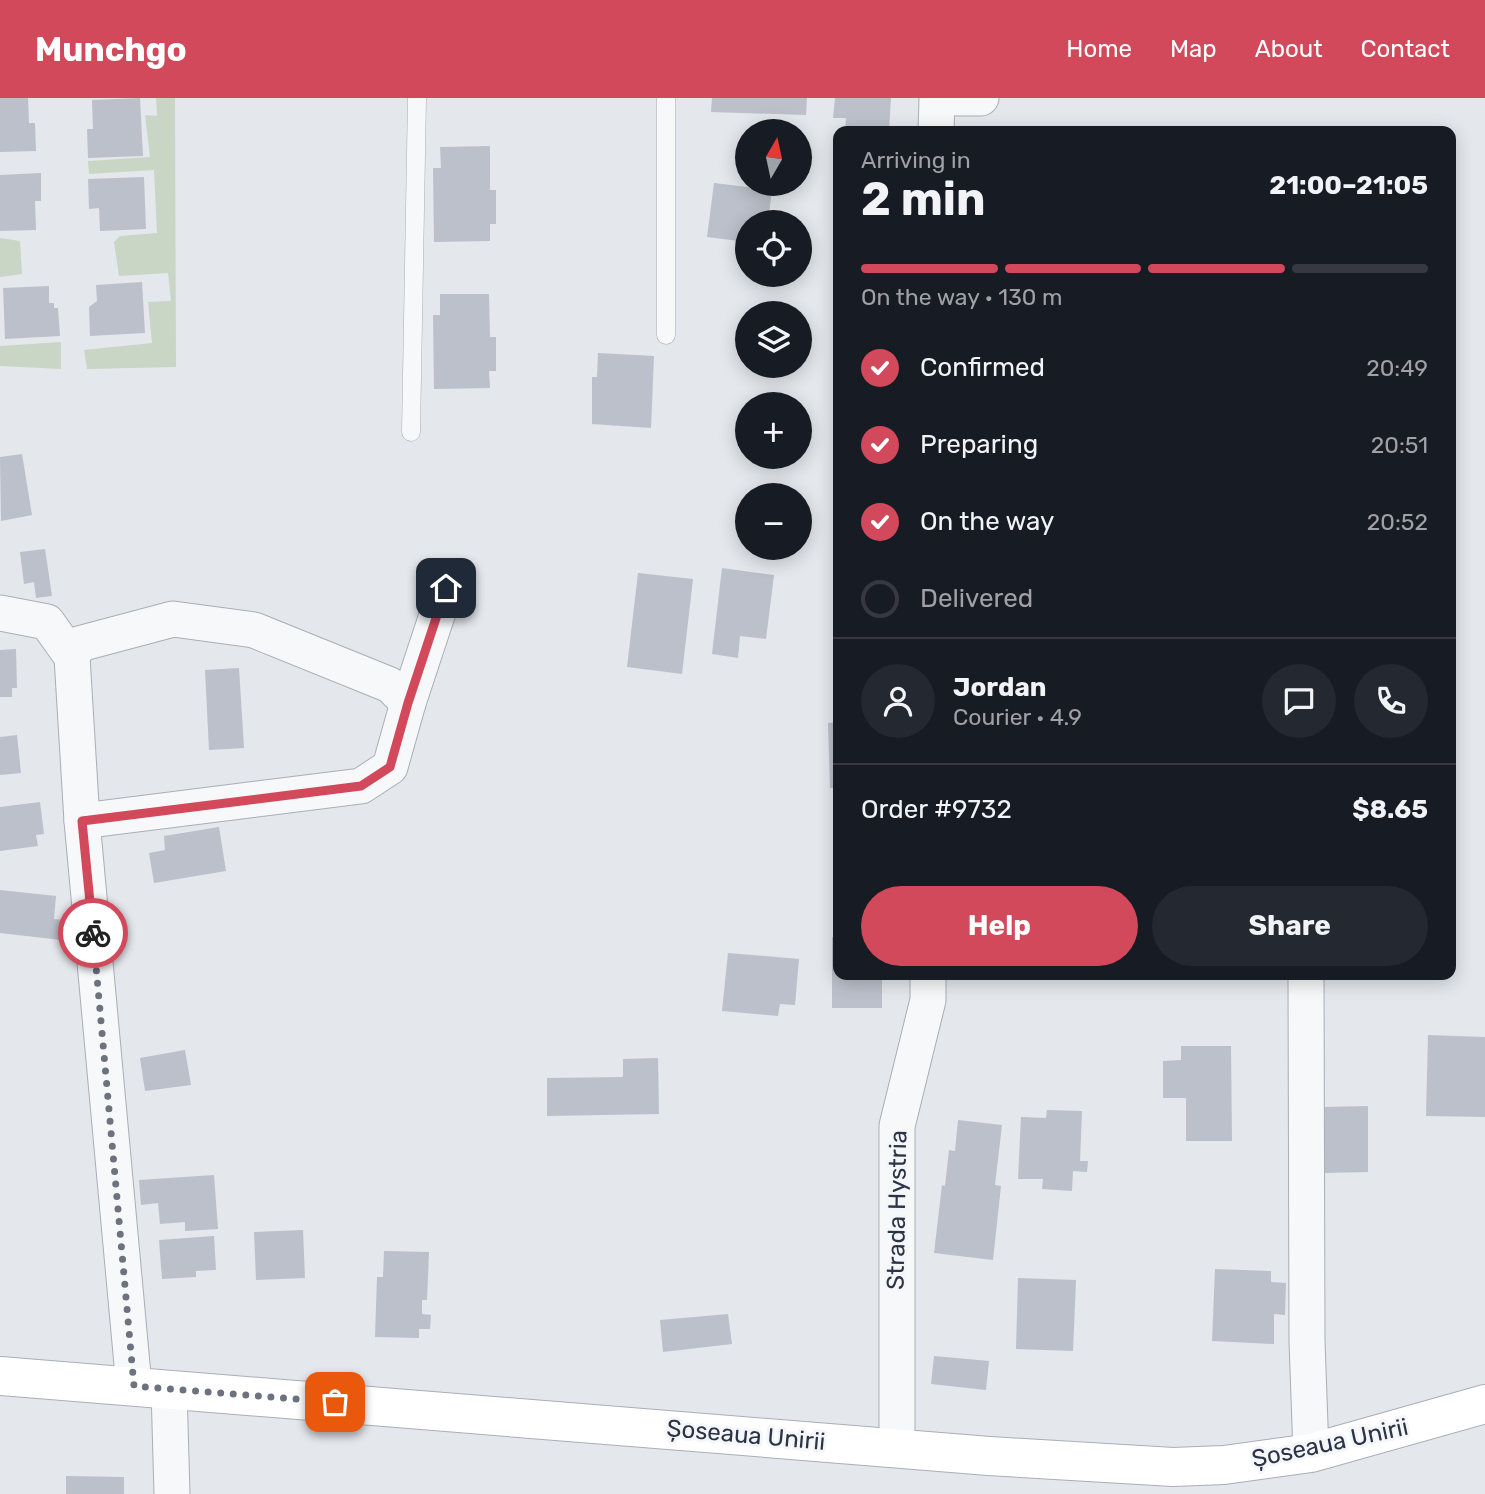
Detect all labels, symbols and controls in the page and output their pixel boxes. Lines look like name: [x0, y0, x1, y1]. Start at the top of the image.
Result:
text: Munchgo: [35, 30, 187, 69]
text: Home: [1066, 35, 1132, 63]
text: Map: [1170, 35, 1217, 63]
text: About: [1255, 35, 1323, 63]
text: Contact: [1361, 35, 1450, 63]
north arrow: [735, 119, 812, 196]
map controls: [735, 119, 812, 560]
text: Arriving in: [861, 146, 971, 174]
text: 21:00–21:05: [1269, 170, 1428, 201]
text: 2 min: [861, 172, 986, 227]
button: locate: [735, 210, 812, 287]
text: On the way · 130 m: [861, 283, 1062, 311]
button: layers: [735, 301, 812, 378]
icon: check: [861, 349, 899, 387]
text: Confirmed: [920, 352, 1045, 383]
text: 20:49: [1366, 354, 1428, 382]
button: +: [735, 392, 812, 469]
icon: check: [861, 426, 899, 464]
text: Preparing: [920, 429, 1038, 460]
text: 20:51: [1371, 431, 1428, 459]
button: −: [735, 483, 812, 560]
icon: check: [861, 503, 899, 541]
text: On the way: [920, 506, 1054, 537]
text: 20:52: [1367, 508, 1428, 536]
pin: [416, 558, 476, 618]
icon: home: [427, 569, 465, 607]
text: Delivered: [920, 583, 1033, 614]
button: person: [861, 664, 935, 738]
button: chat: [1262, 664, 1336, 738]
button: phone: [1354, 664, 1428, 738]
text: Jordan: [953, 672, 1046, 703]
text: Courier · 4.9: [953, 703, 1082, 731]
text: Order #9732: [861, 794, 1012, 825]
text: $8.65: [1352, 794, 1428, 825]
button: Help: [861, 886, 1138, 966]
button: Share: [1152, 886, 1428, 966]
courier: [58, 898, 128, 968]
icon: bike: [74, 914, 112, 952]
street label: Strada Hystria: [882, 1130, 912, 1290]
pin: [305, 1372, 365, 1432]
icon: bag: [316, 1383, 354, 1421]
street label: Șoseaua Unirii: [1249, 1413, 1411, 1473]
street label: Șoseaua Unirii: [666, 1414, 826, 1456]

